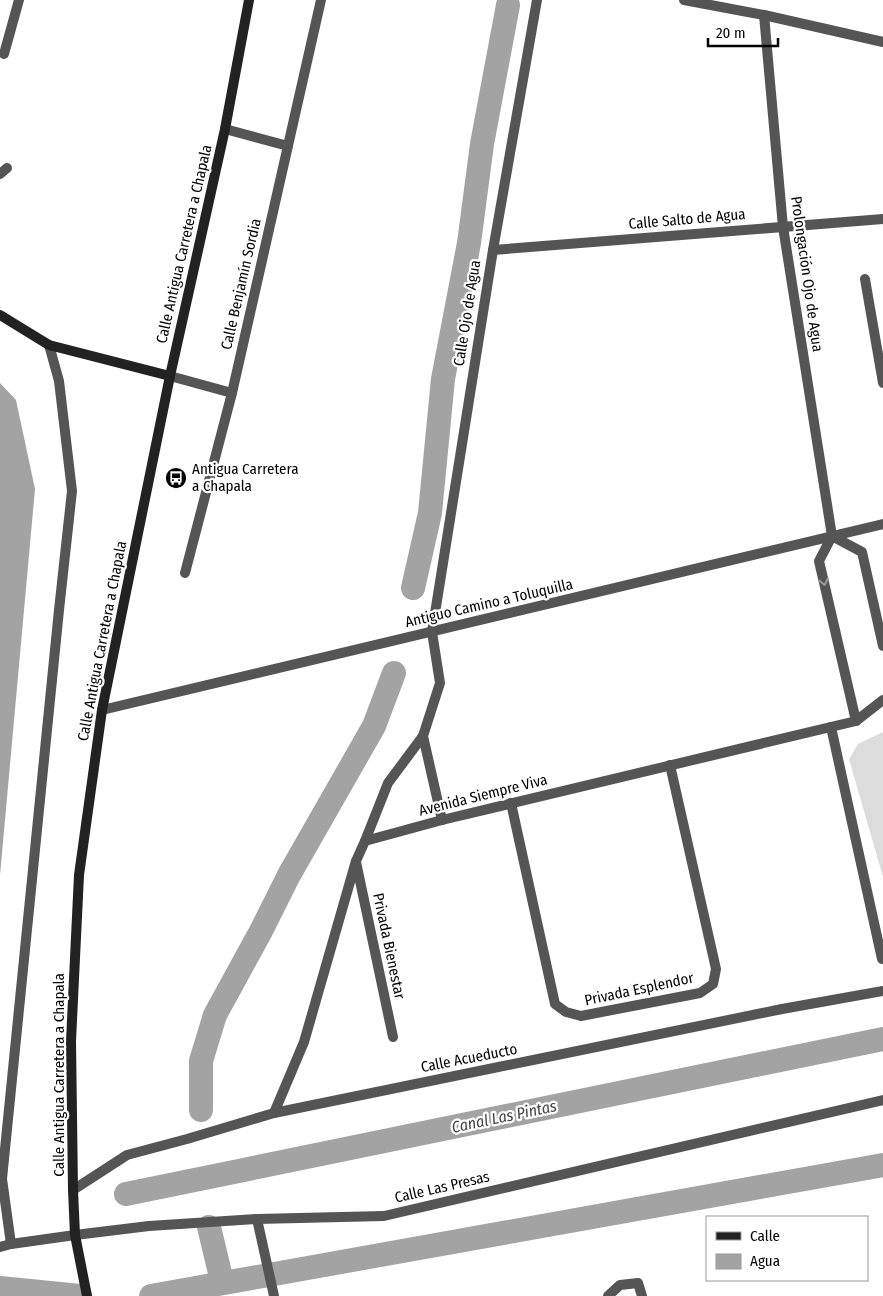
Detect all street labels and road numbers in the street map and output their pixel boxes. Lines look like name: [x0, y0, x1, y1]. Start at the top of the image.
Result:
street label: Calle Antigua Carretera a Chapala: [152, 143, 216, 345]
street label: Prolongación Ojo de Agua: [787, 195, 827, 353]
street label: Calle Salto de Agua: [628, 205, 746, 233]
street label: Calle Benjamín Sordia: [217, 217, 265, 351]
street label: Calle Ojo de Agua: [450, 259, 484, 367]
street label: Calle Antigua Carretera a Chapala: [74, 539, 130, 743]
street label: Antiguo Camino a Toluquilla: [403, 575, 575, 631]
street label: Avenida Siempre Viva: [417, 770, 549, 820]
street label: Privada Bienestar: [369, 891, 409, 1001]
street label: Privada Esplendor: [583, 968, 696, 1009]
street label: Calle Antigua Carretera a Chapala: [50, 973, 68, 1177]
street label: Calle Acueducto: [419, 1040, 519, 1076]
street label: Calle Las Presas: [393, 1167, 491, 1207]

